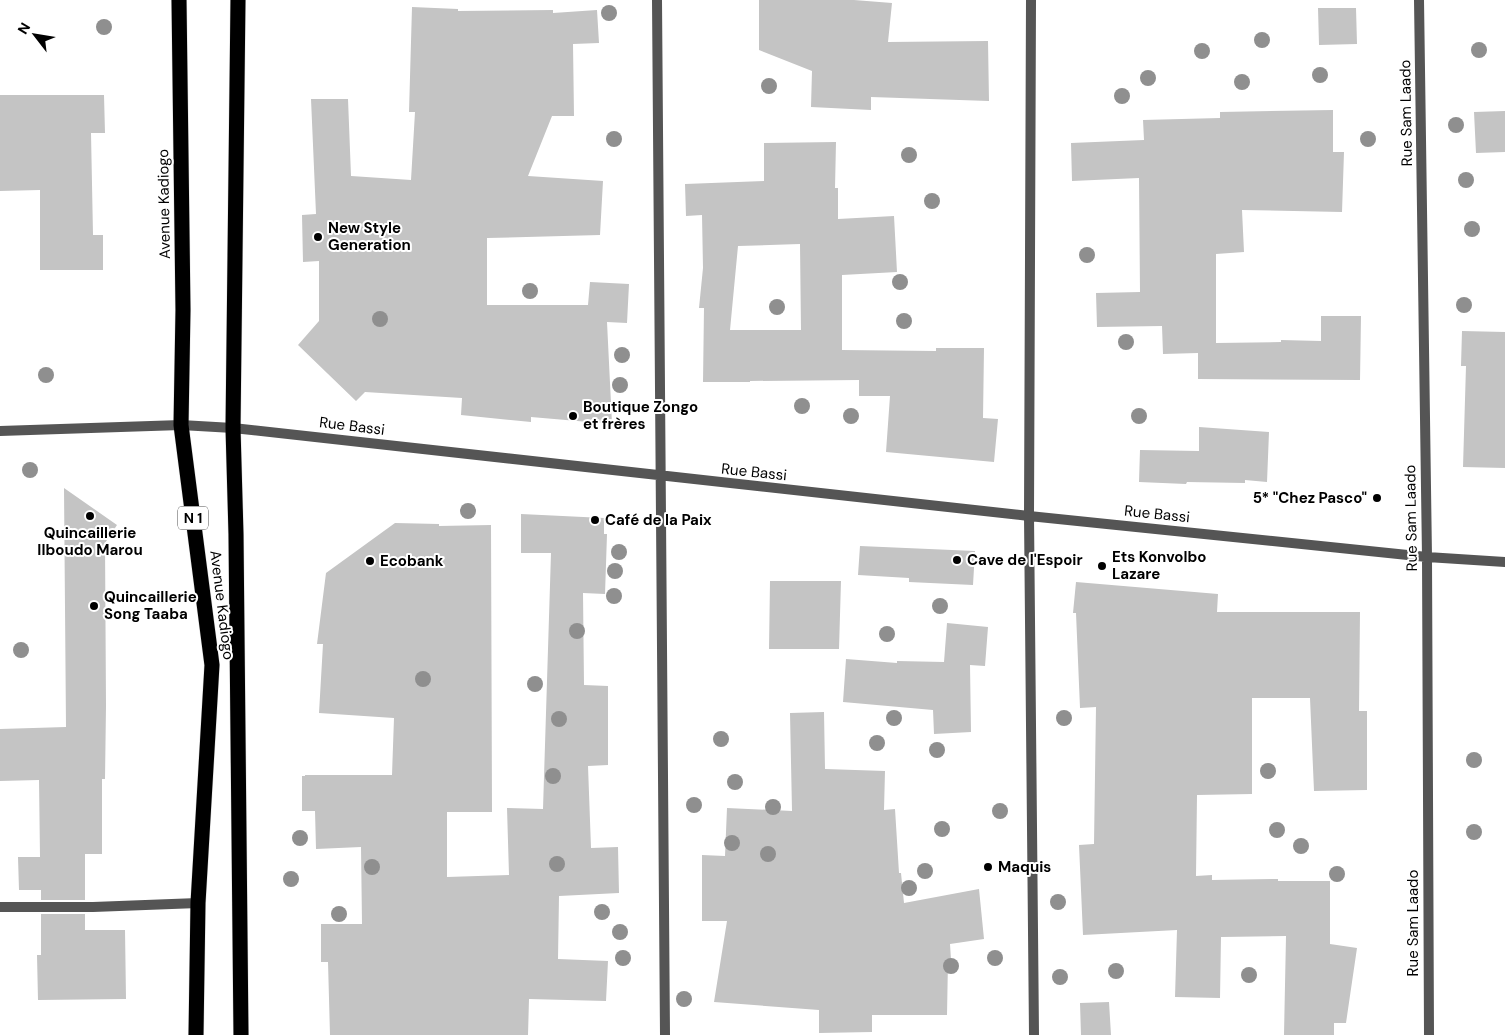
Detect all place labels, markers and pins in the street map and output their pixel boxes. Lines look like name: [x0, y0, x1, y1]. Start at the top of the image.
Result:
place label: New Style Generation: [328, 218, 411, 255]
marker: New Style Generation: [312, 231, 324, 243]
place label: Boutique Zongo et frères: [583, 397, 698, 434]
marker: Boutique Zongo et frères: [567, 410, 579, 422]
place label: 5* "Chez Pasco": [1253, 488, 1367, 508]
marker: 5* "Chez Pasco": [1371, 492, 1383, 504]
marker: Quincaillerie Ilboudo Marou: [84, 510, 96, 522]
place label: Café de la Paix: [605, 510, 712, 530]
marker: Café de la Paix: [589, 514, 601, 526]
place label: Quincaillerie Ilboudo Marou: [37, 523, 143, 560]
place label: Ets Konvolbo Lazare: [1112, 547, 1207, 584]
place label: Cave de l'Espoir: [967, 550, 1083, 570]
place label: Ecobank: [380, 551, 444, 571]
marker: Cave de l'Espoir: [951, 554, 963, 566]
marker: Ecobank: [364, 555, 376, 567]
marker: Ets Konvolbo Lazare: [1096, 560, 1108, 572]
place label: Quincaillerie Song Taaba: [104, 587, 197, 624]
marker: Quincaillerie Song Taaba: [88, 600, 100, 612]
place label: Maquis: [998, 857, 1051, 877]
marker: Maquis: [982, 861, 994, 873]

